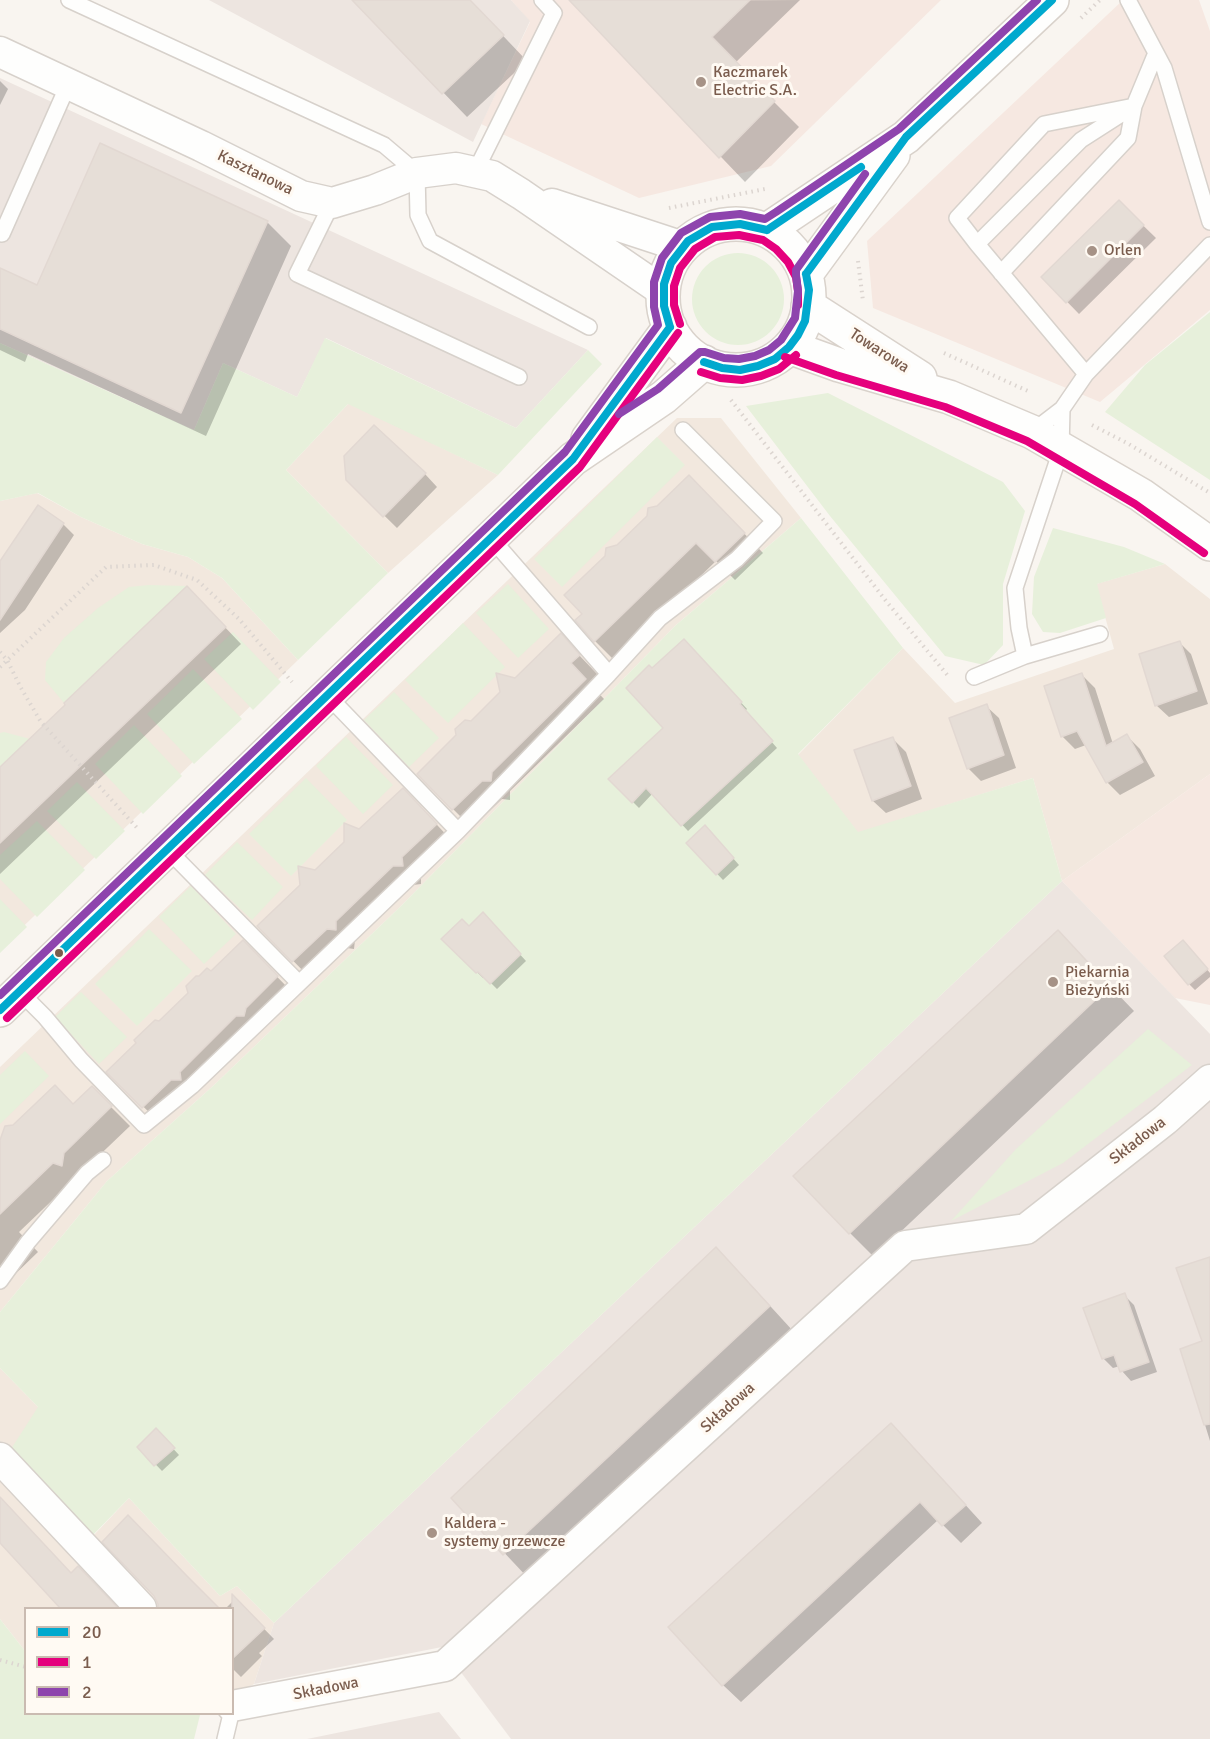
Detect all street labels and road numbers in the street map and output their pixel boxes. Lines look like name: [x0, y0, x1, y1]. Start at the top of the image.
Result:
street label: Kasztanowa: [214, 146, 296, 200]
street label: Towarowa: [845, 325, 913, 377]
street label: Składowa: [1106, 1113, 1170, 1169]
street label: Składowa: [697, 1379, 759, 1437]
street label: Składowa: [292, 1673, 360, 1705]

